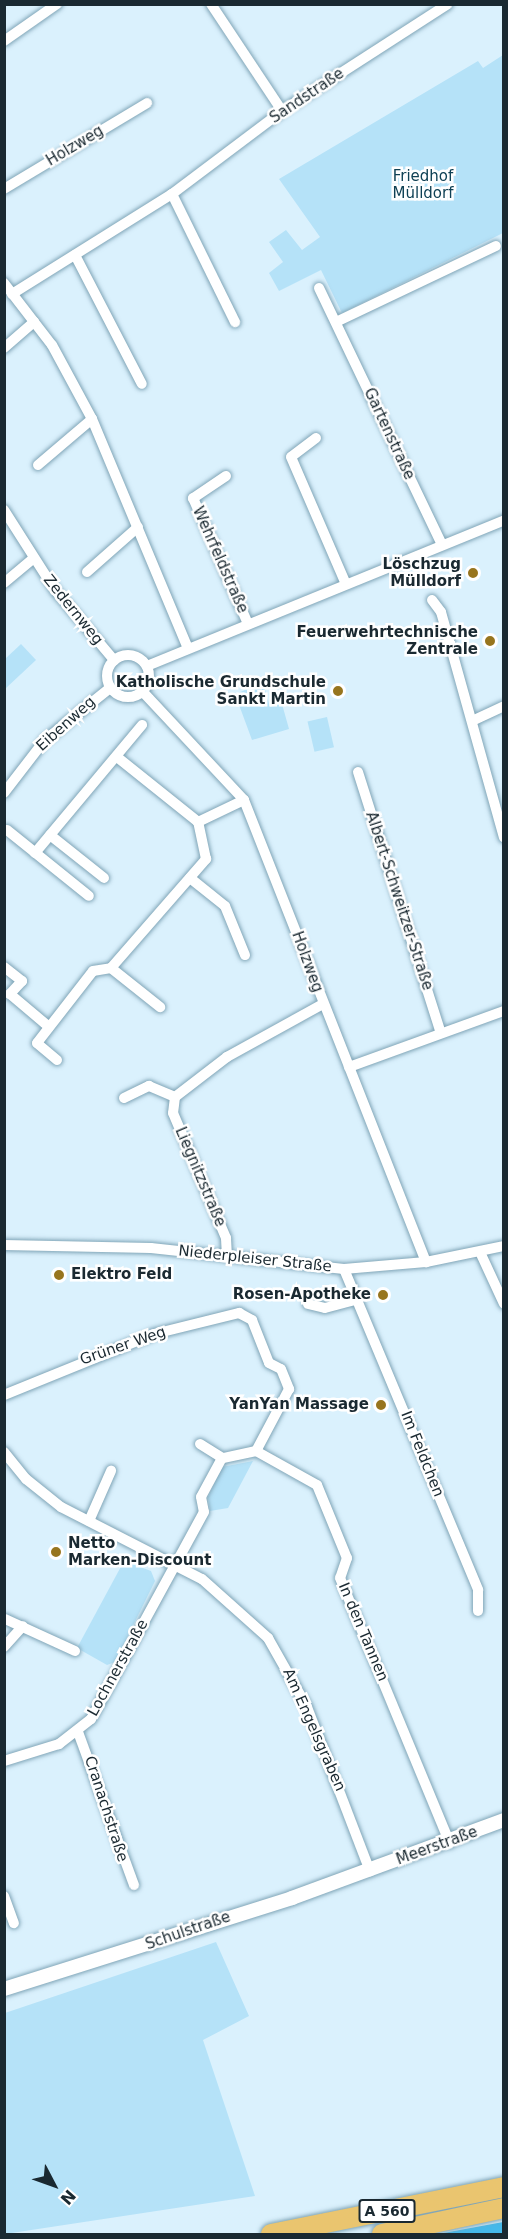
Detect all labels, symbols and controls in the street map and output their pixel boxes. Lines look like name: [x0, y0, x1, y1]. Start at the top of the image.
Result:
street label: Sandstraße: [267, 65, 347, 127]
street label: Holzweg: [43, 122, 107, 170]
park label: Friedhof Mülldorf: [393, 167, 453, 202]
street label: Gartenstraße: [360, 385, 418, 483]
street label: Wehrfeldstraße: [188, 504, 252, 616]
place label: Löschzug Mülldorf: [382, 555, 461, 590]
marker: Löschzug Mülldorf: [466, 566, 480, 580]
street label: Zedernweg: [39, 571, 107, 649]
place label: Feuerwehrtechnische Zentrale: [296, 623, 478, 658]
marker: Feuerwehrtechnische Zentrale: [483, 634, 497, 648]
place label: Katholische Grundschule Sankt Martin: [116, 673, 326, 708]
marker: Katholische Grundschule Sankt Martin: [331, 684, 345, 698]
street label: Eibenweg: [33, 693, 99, 755]
street label: Albert-Schweitzer-Straße: [362, 809, 436, 993]
street label: Holzweg: [288, 929, 326, 995]
street label: Liegnitzstraße: [171, 1124, 229, 1230]
street label: Niederpleiser Straße: [177, 1242, 333, 1276]
place label: Elektro Feld: [71, 1266, 172, 1284]
marker: Elektro Feld: [52, 1268, 66, 1282]
place label: Rosen-Apotheke: [233, 1286, 371, 1304]
marker: Rosen-Apotheke: [376, 1288, 390, 1302]
street label: Grüner Weg: [78, 1323, 168, 1369]
place label: YanYan Massage: [229, 1396, 369, 1414]
marker: YanYan Massage: [374, 1398, 388, 1412]
street label: Im Feldchen: [397, 1408, 447, 1500]
place label: Netto Marken-Discount: [68, 1534, 211, 1569]
marker: Netto Marken-Discount: [49, 1545, 63, 1559]
street label: In den Tannen: [334, 1580, 392, 1684]
street label: Lochnerstraße: [84, 1617, 152, 1719]
street label: Am Engelsgraben: [279, 1666, 349, 1794]
street label: Cranachstraße: [80, 1754, 132, 1864]
street label: Meerstraße: [394, 1823, 480, 1869]
street label: Schulstraße: [143, 1908, 233, 1954]
north arrow: [24, 2155, 84, 2215]
text: N: [56, 2186, 80, 2208]
road number: A 560: [358, 2200, 416, 2222]

